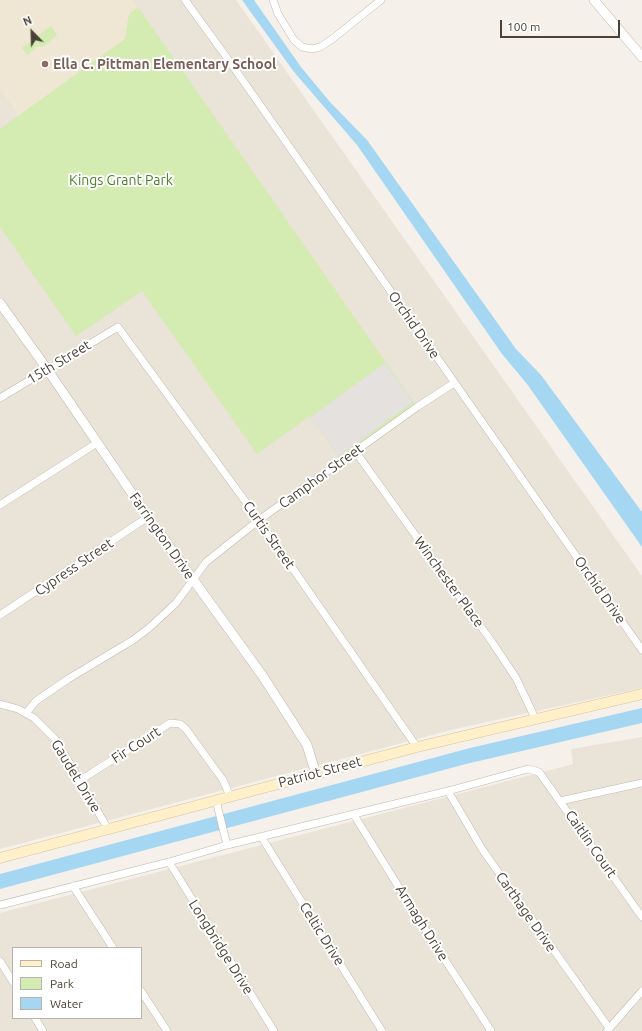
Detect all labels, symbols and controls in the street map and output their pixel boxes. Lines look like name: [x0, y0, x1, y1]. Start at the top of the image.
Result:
north arrow: [12, 12, 52, 52]
scale bar: [502, 12, 622, 38]
text: N: [21, 14, 33, 28]
text: 100 m: [507, 20, 540, 33]
place label: Ella C. Pittman Elementary School: [53, 56, 276, 72]
marker: Ella C. Pittman Elementary School: [40, 59, 50, 69]
park label: Kings Grant Park: [69, 172, 173, 188]
street label: Orchid Drive: [385, 288, 443, 362]
street label: 15th Street: [24, 336, 94, 388]
street label: Camphor Street: [276, 440, 366, 512]
street label: Farrington Drive: [126, 489, 198, 583]
street label: Curtis Street: [239, 498, 299, 572]
street label: Winchester Place: [410, 533, 488, 631]
street label: Cypress Street: [32, 535, 116, 599]
street label: Orchid Drive: [571, 553, 629, 627]
street label: Fir Court: [108, 723, 164, 767]
street label: Gaudet Drive: [48, 736, 104, 816]
street label: Patriot Street: [276, 753, 364, 791]
street label: Caitlin Court: [562, 807, 620, 881]
street label: Carthage Drive: [492, 869, 560, 955]
street label: Armagh Drive: [392, 882, 452, 964]
street label: Longbridge Drive: [185, 897, 257, 997]
street label: Celtic Drive: [296, 899, 348, 969]
legend: [12, 947, 142, 1019]
text: Road: [50, 957, 78, 970]
text: Park: [50, 977, 74, 990]
text: Water: [50, 997, 83, 1010]

